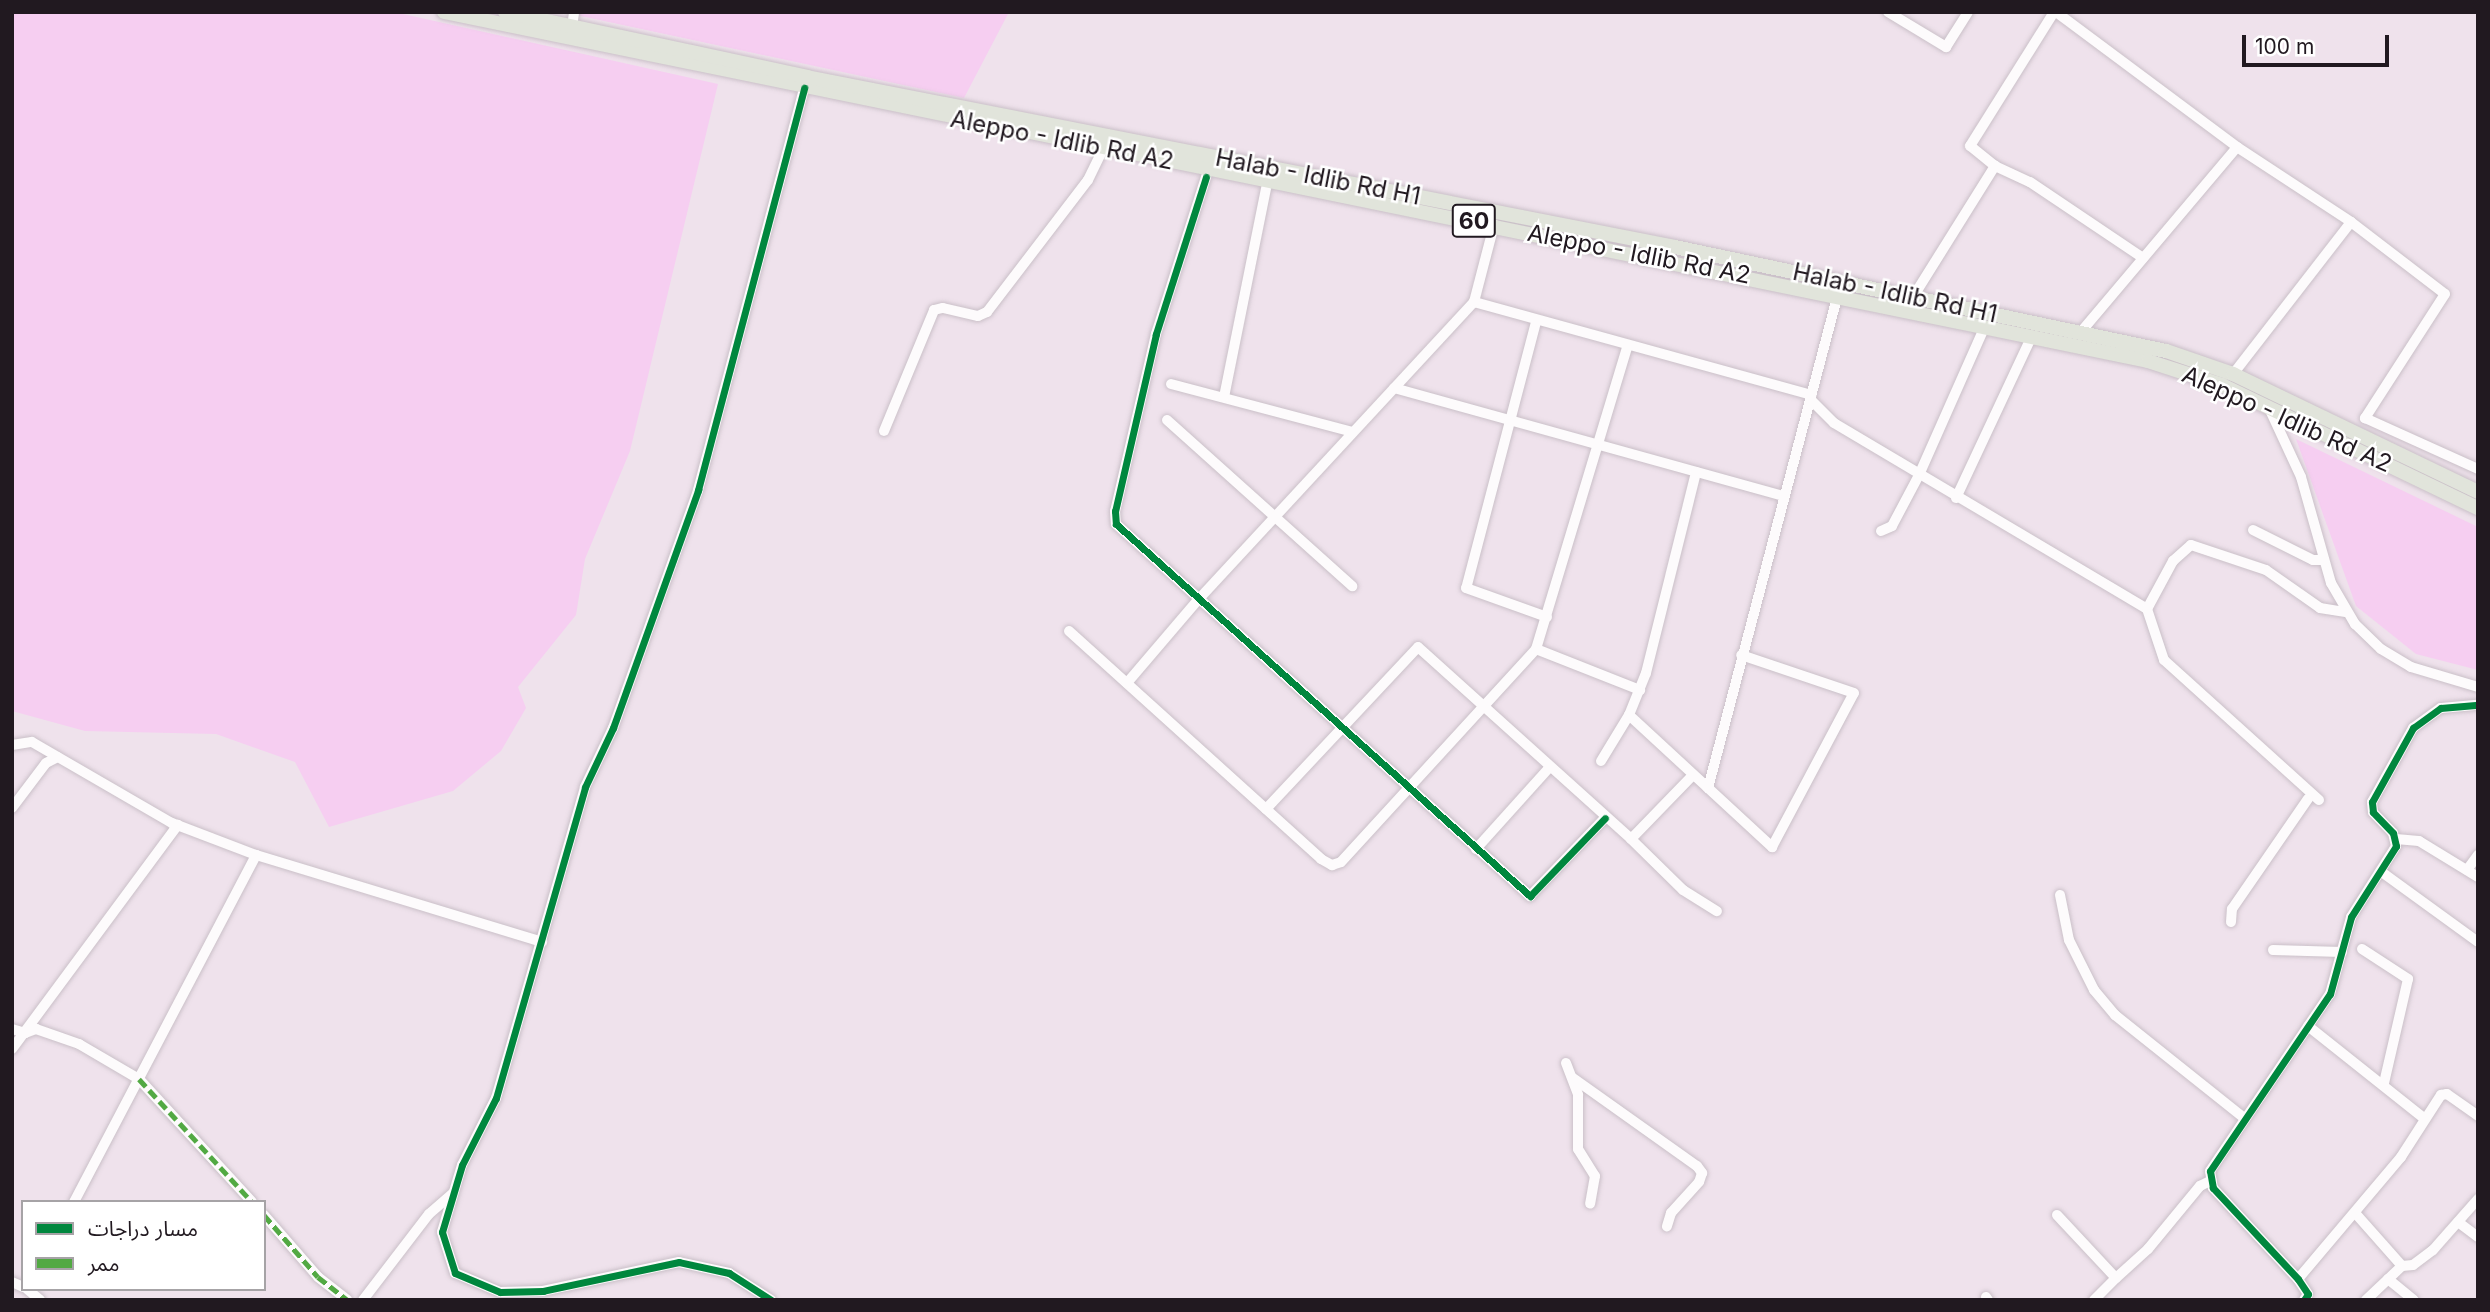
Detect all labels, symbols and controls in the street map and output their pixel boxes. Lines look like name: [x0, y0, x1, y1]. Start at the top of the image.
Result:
scale bar: [2245, 21, 2392, 65]
text: 100 m: [2255, 34, 2314, 59]
street label: Aleppo - Idlib Rd A2: [948, 104, 1176, 176]
street label: Halab - Idlib Rd H1: [1213, 143, 1423, 211]
road number: 60: [1451, 202, 1497, 241]
street label: Aleppo - Idlib Rd A2: [1525, 218, 1753, 290]
street label: Halab - Idlib Rd H1: [1790, 257, 2000, 329]
street label: Aleppo - Idlib Rd A2: [2178, 360, 2396, 478]
legend: [21, 1200, 266, 1291]
text: مسار دراجات: [88, 1216, 198, 1241]
text: ممر: [88, 1251, 119, 1276]

